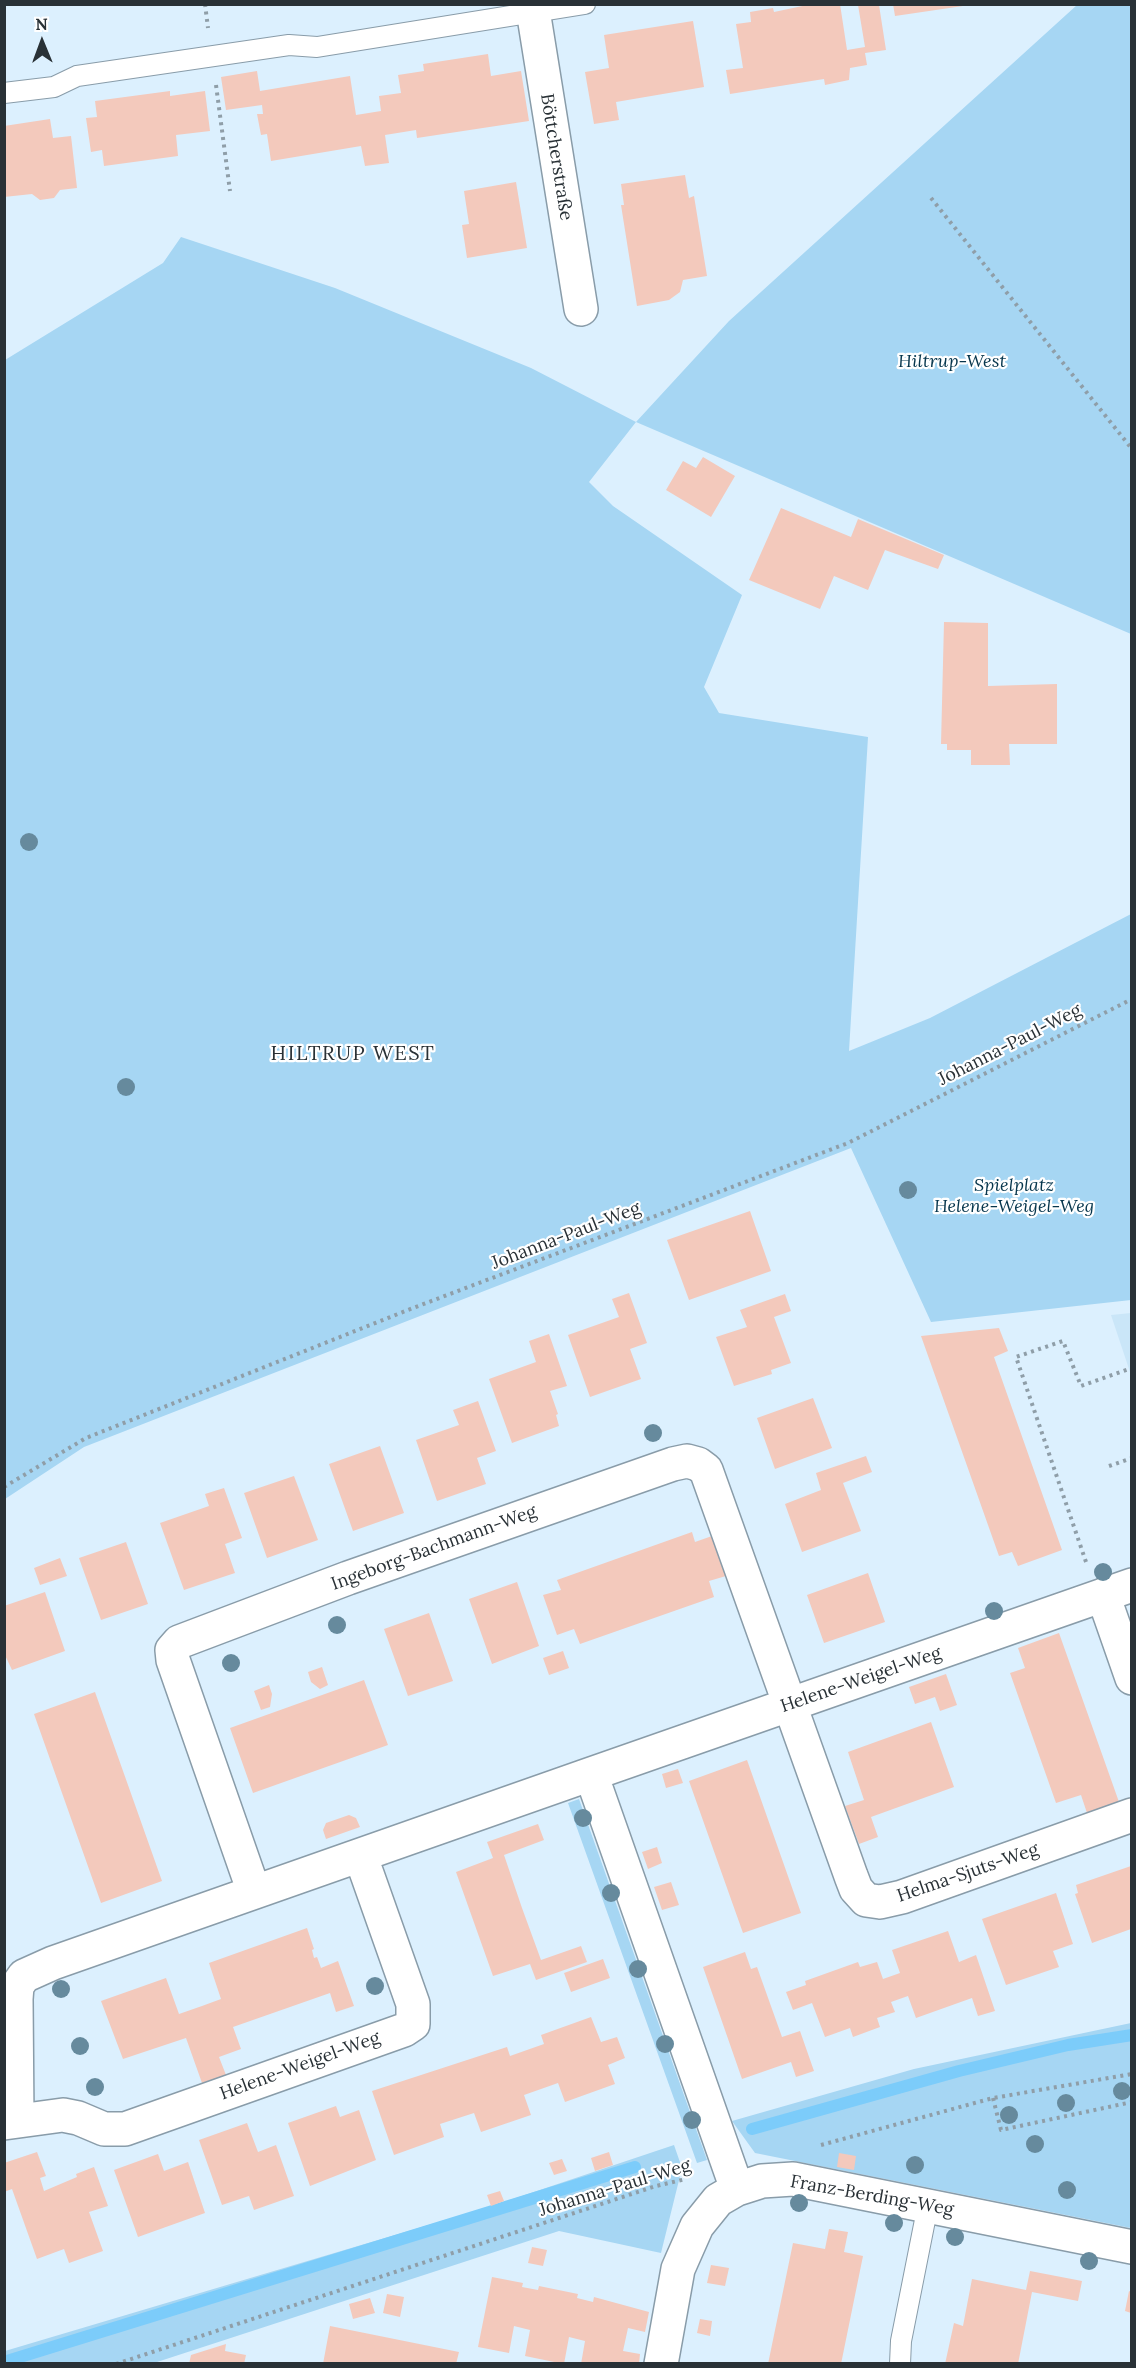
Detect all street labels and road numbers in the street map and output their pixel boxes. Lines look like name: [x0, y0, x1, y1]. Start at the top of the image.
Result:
street label: Böttcherstraße: [535, 92, 577, 222]
street label: Johanna-Paul-Weg: [935, 1000, 1085, 1090]
street label: Johanna-Paul-Weg: [489, 1198, 643, 1274]
street label: Ingeborg-Bachmann-Weg: [328, 1501, 540, 1595]
street label: Helene-Weigel-Weg: [778, 1642, 944, 1718]
street label: Helma-Sjuts-Weg: [894, 1839, 1042, 1907]
street label: Helene-Weigel-Weg: [217, 2027, 383, 2105]
street label: Johanna-Paul-Weg: [536, 2155, 694, 2221]
street label: Franz-Berding-Weg: [789, 2171, 955, 2221]

